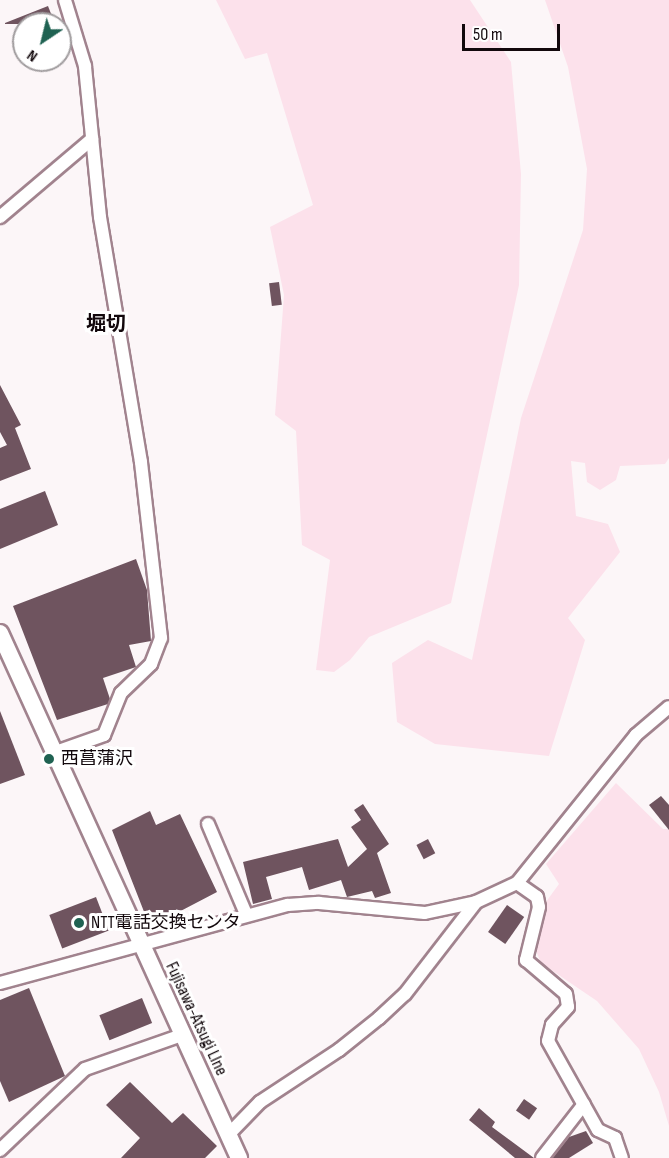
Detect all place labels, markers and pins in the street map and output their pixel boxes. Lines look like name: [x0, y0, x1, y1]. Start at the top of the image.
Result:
place label: 西菖蒲沢: [61, 748, 133, 770]
marker: 西菖蒲沢: [42, 752, 56, 766]
place label: NTT電話交換センタ: [91, 912, 241, 934]
marker: NTT電話交換センタ: [72, 916, 86, 930]

